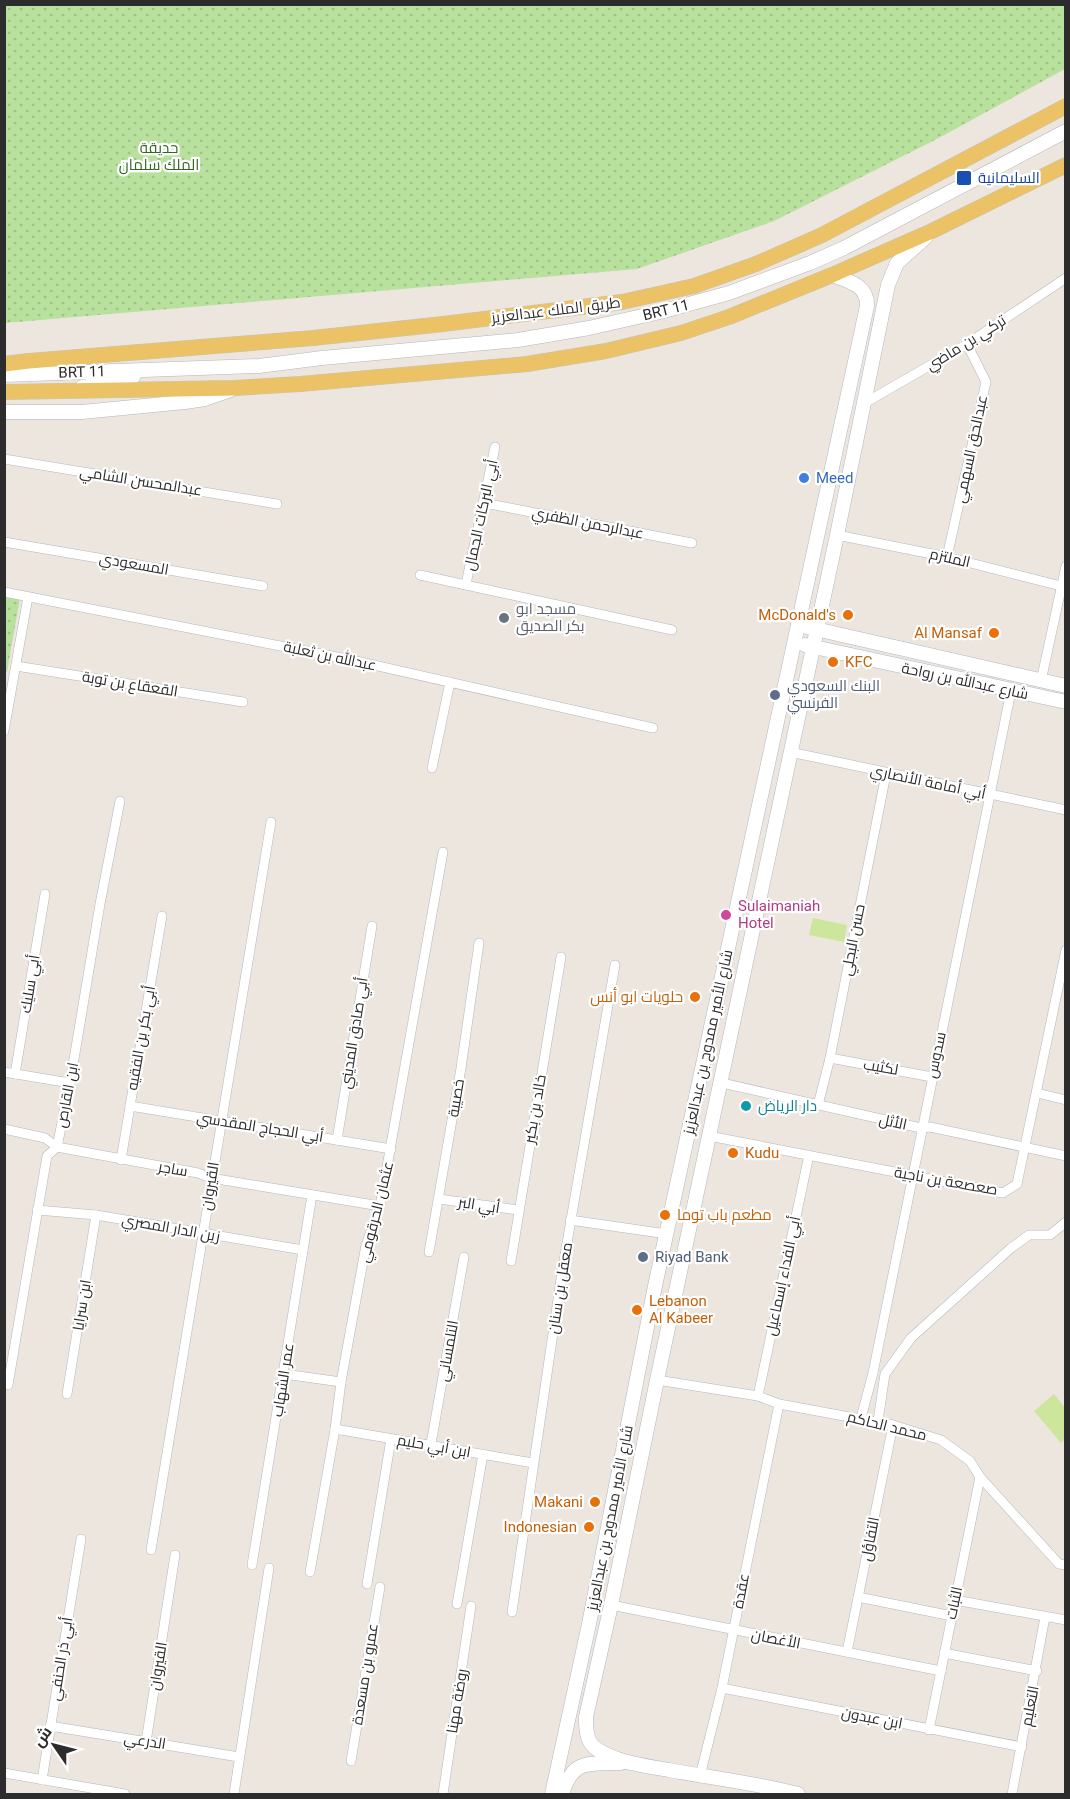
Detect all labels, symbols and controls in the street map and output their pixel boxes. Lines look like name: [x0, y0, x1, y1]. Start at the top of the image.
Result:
park label: حديقة الملك سلمان: [119, 139, 199, 175]
marker: السليمانية: [955, 169, 973, 187]
place label: السليمانية: [978, 169, 1040, 187]
street label: طريق الملك عبدالعزيز: [489, 293, 622, 328]
street label: BRT 11: [641, 296, 691, 324]
street label: تركي بن ماضي: [923, 311, 1011, 377]
street label: BRT 11: [58, 362, 106, 382]
street label: عبدالحق السهمي: [951, 393, 994, 505]
street label: أبي البركات الجمال: [459, 458, 505, 573]
street label: عبدالمحسن الشامي: [78, 462, 204, 503]
place label: Meed: [816, 469, 853, 487]
marker: Meed: [797, 471, 811, 485]
street label: عبدالرحمن الظفري: [530, 503, 645, 546]
street label: الملتزم: [928, 545, 972, 572]
street label: المسعودي: [97, 549, 170, 582]
place label: مسجد ابو بكر الصديق: [516, 600, 585, 636]
place label: McDonald's: [758, 606, 836, 624]
marker: McDonald's: [841, 608, 855, 622]
marker: مسجد ابو بكر الصديق: [497, 611, 511, 625]
place label: Al Mansaf: [914, 624, 983, 642]
marker: Al Mansaf: [987, 626, 1001, 640]
street label: عبدالله بن ثعلبة: [282, 636, 378, 676]
place label: KFC: [845, 653, 873, 671]
marker: KFC: [826, 655, 840, 669]
street label: شارع عبدالله بن رواحة: [900, 658, 1030, 705]
street label: القعقاع بن توبة: [80, 668, 179, 702]
place label: البنك السعودي الفرنسي: [787, 677, 880, 715]
marker: البنك السعودي الفرنسي: [768, 688, 782, 702]
street label: أبي أمامة الأنصاري: [868, 760, 988, 806]
place label: Sulaimaniah Hotel: [738, 897, 820, 932]
street label: حسن البجلي: [837, 903, 872, 978]
marker: Sulaimaniah Hotel: [719, 908, 733, 922]
street label: شارع الأمير ممدوح بن عبدالعزيز: [679, 948, 738, 1137]
street label: أبي سليك: [16, 953, 46, 1015]
street label: أبي صادق المديني: [335, 976, 375, 1091]
street label: أبي بكر بن الفقيه: [122, 984, 162, 1092]
place label: حلويات ابو أنس: [590, 987, 683, 1007]
marker: حلويات ابو أنس: [688, 990, 702, 1004]
street label: سدوس: [922, 1030, 951, 1080]
street label: لكثيب: [862, 1055, 900, 1079]
street label: ابن القارص: [52, 1061, 83, 1129]
street label: خالد بن بكير: [520, 1073, 551, 1146]
street label: خصيبة: [444, 1078, 468, 1118]
place label: دار الرياض: [758, 1097, 817, 1116]
marker: دار الرياض: [739, 1099, 753, 1113]
street label: أبي الحجاج المقدسي: [195, 1107, 325, 1149]
street label: الأثل: [877, 1110, 909, 1135]
place label: Kudu: [745, 1144, 779, 1162]
marker: Kudu: [726, 1146, 740, 1160]
street label: ساجر: [156, 1157, 189, 1180]
street label: عثمان الحرقومي: [355, 1159, 400, 1265]
street label: القيروان: [197, 1160, 224, 1212]
street label: صعصعة بن ناجية: [893, 1163, 999, 1200]
street label: أبي البر: [455, 1192, 501, 1220]
place label: مطعم باب توما: [677, 1206, 772, 1225]
marker: مطعم باب توما: [658, 1208, 672, 1222]
street label: زين الدار المصري: [120, 1210, 222, 1248]
street label: أبي الفداء إسماعيل: [761, 1215, 807, 1338]
street label: معقل بن سنان: [544, 1241, 577, 1335]
place label: Riyad Bank: [655, 1248, 729, 1266]
marker: Riyad Bank: [636, 1250, 650, 1264]
street label: ابن سرايا: [69, 1278, 96, 1332]
place label: Lebanon Al Kabeer: [649, 1292, 713, 1327]
marker: Lebanon Al Kabeer: [630, 1303, 644, 1317]
street label: التلمساني: [434, 1319, 465, 1384]
street label: عمر الشهاب: [268, 1342, 299, 1418]
street label: محمد الحاكم: [845, 1407, 929, 1446]
street label: شارع الأمير ممدوح بن عبدالعزيز: [583, 1424, 639, 1614]
street label: ابن أبي حليم: [395, 1430, 472, 1464]
place label: Makani: [534, 1493, 583, 1511]
marker: Makani: [588, 1495, 602, 1509]
street label: التفاؤل: [857, 1515, 883, 1563]
place label: Indonesian: [504, 1518, 577, 1536]
marker: Indonesian: [582, 1520, 596, 1534]
street label: عقدة: [729, 1572, 753, 1610]
street label: الثبات: [942, 1585, 966, 1621]
street label: أبي ذر الحنفي: [45, 1616, 79, 1703]
street label: عمرو بن مسعدة: [348, 1622, 383, 1726]
street label: الأغصان: [750, 1625, 802, 1654]
street label: القيروان: [145, 1640, 172, 1692]
street label: روضة مهنا: [443, 1667, 472, 1735]
street label: التعليم: [1017, 1684, 1044, 1728]
street label: ابن عبدون: [840, 1703, 904, 1734]
north arrow: [24, 1715, 84, 1775]
text: ش: [28, 1723, 56, 1751]
street label: الدرعي: [122, 1729, 167, 1756]

